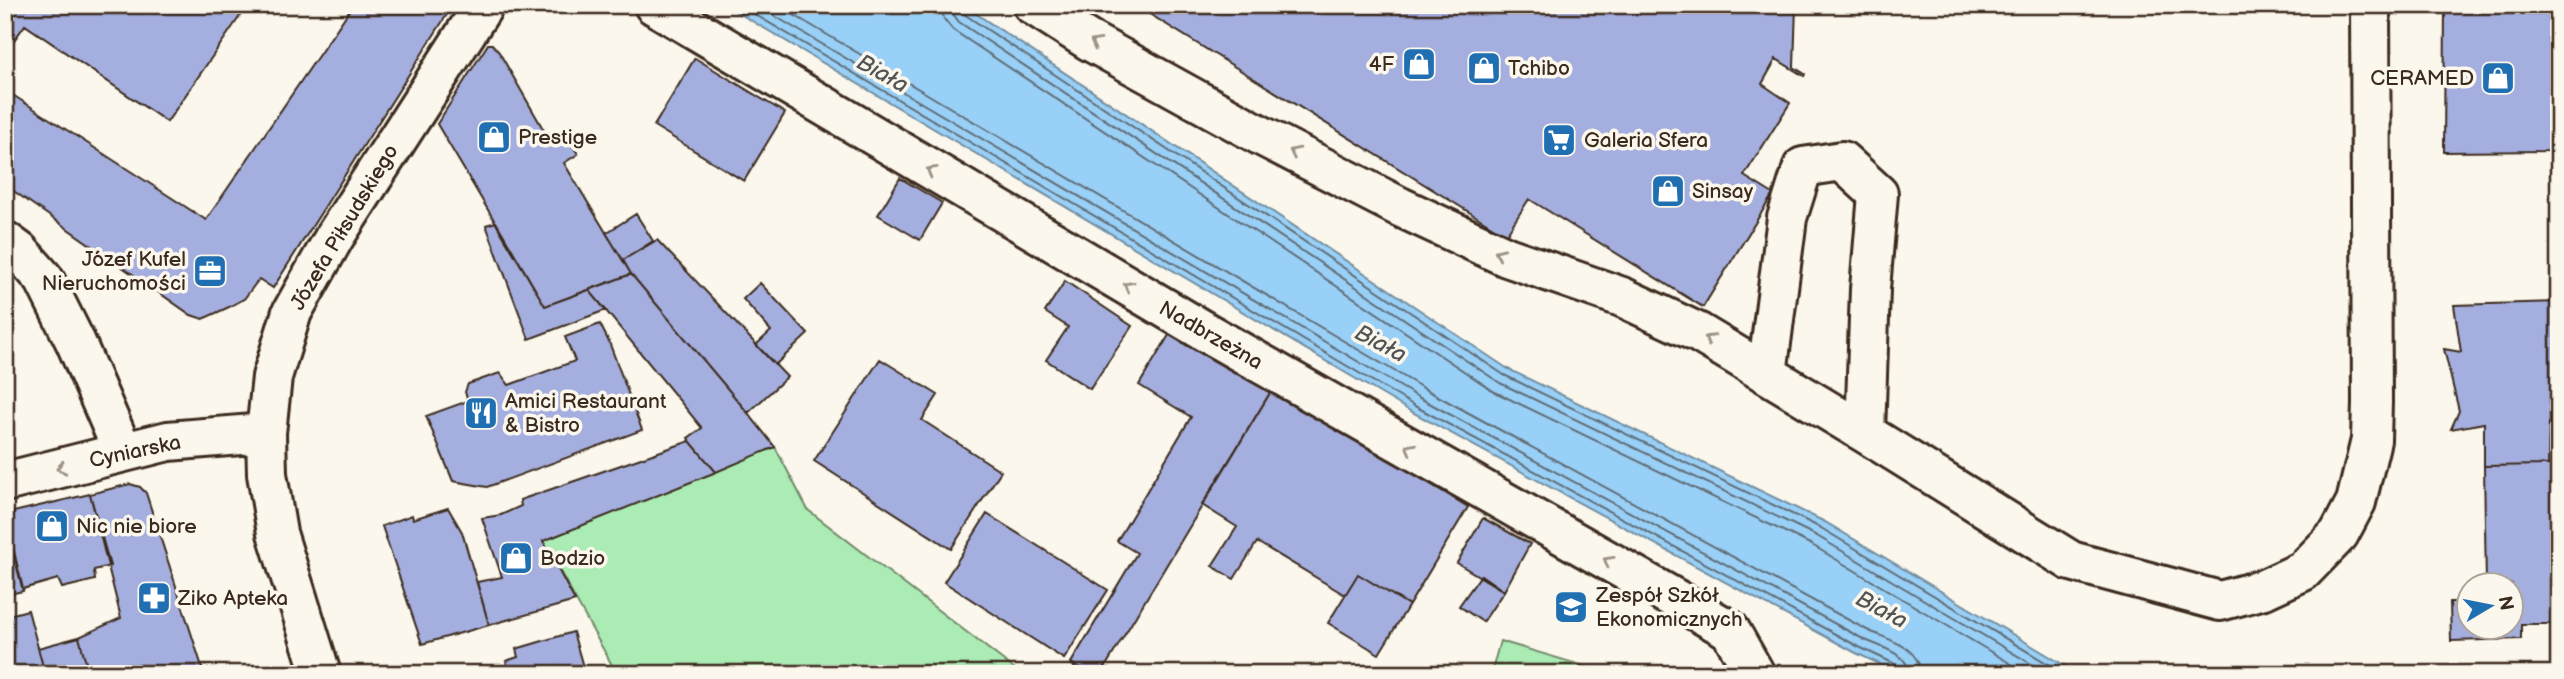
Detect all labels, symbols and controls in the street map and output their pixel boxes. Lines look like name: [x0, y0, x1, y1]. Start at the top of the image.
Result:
one-way arrow: [1089, 39, 1102, 52]
shop icon: 4F: [1400, 45, 1438, 83]
water label: Biała: [852, 48, 913, 99]
shop icon: Tchibo: [1465, 49, 1503, 87]
place label: 4F: [1369, 52, 1394, 77]
place label: Tchibo: [1508, 56, 1570, 81]
shop icon: CERAMED: [2479, 59, 2517, 97]
place label: CERAMED: [2370, 66, 2474, 91]
shop icon: Prestige: [475, 118, 513, 156]
supermarket icon: Galeria Sfera: [1540, 121, 1578, 159]
place label: Prestige: [518, 125, 597, 150]
place label: Galeria Sfera: [1584, 128, 1708, 153]
street label: Józefa Piłsudskiego: [285, 140, 404, 315]
one-way arrow: [1289, 147, 1302, 161]
one-way arrow: [926, 166, 939, 179]
shop icon: Sinsay: [1649, 172, 1687, 210]
place label: Sinsay: [1692, 179, 1754, 204]
place label: Józef Kufel Nieruchomości: [42, 247, 186, 296]
one-way arrow: [1493, 247, 1506, 261]
office icon: Józef Kufel Nieruchomości: [191, 252, 229, 290]
one-way arrow: [1122, 282, 1135, 295]
street label: Nadbrzeżna: [1155, 296, 1267, 375]
water label: Biała: [1350, 319, 1411, 369]
one-way arrow: [1703, 334, 1716, 347]
place label: Amici Restaurant & Bistro: [505, 389, 667, 438]
restaurant icon: Amici Restaurant & Bistro: [462, 394, 500, 432]
street label: Cyniarska: [87, 430, 183, 473]
one-way arrow: [1405, 443, 1417, 456]
one-way arrow: [56, 460, 68, 474]
shop icon: Nic nie biore: [33, 507, 71, 545]
place label: Nic nie biore: [76, 514, 197, 539]
shop icon: Bodzio: [497, 539, 535, 577]
place label: Bodzio: [540, 546, 605, 571]
one-way arrow: [1602, 556, 1615, 569]
north arrow: [2456, 570, 2526, 640]
pharmacy icon: Ziko Apteka: [135, 579, 173, 617]
place label: Zespół Szkół Ekonomicznych: [1595, 583, 1743, 632]
water label: Biała: [1851, 585, 1912, 635]
place label: Ziko Apteka: [177, 586, 288, 611]
school or university icon: Zespół Szkół Ekonomicznych: [1552, 588, 1590, 626]
text: N: [2493, 594, 2518, 612]

